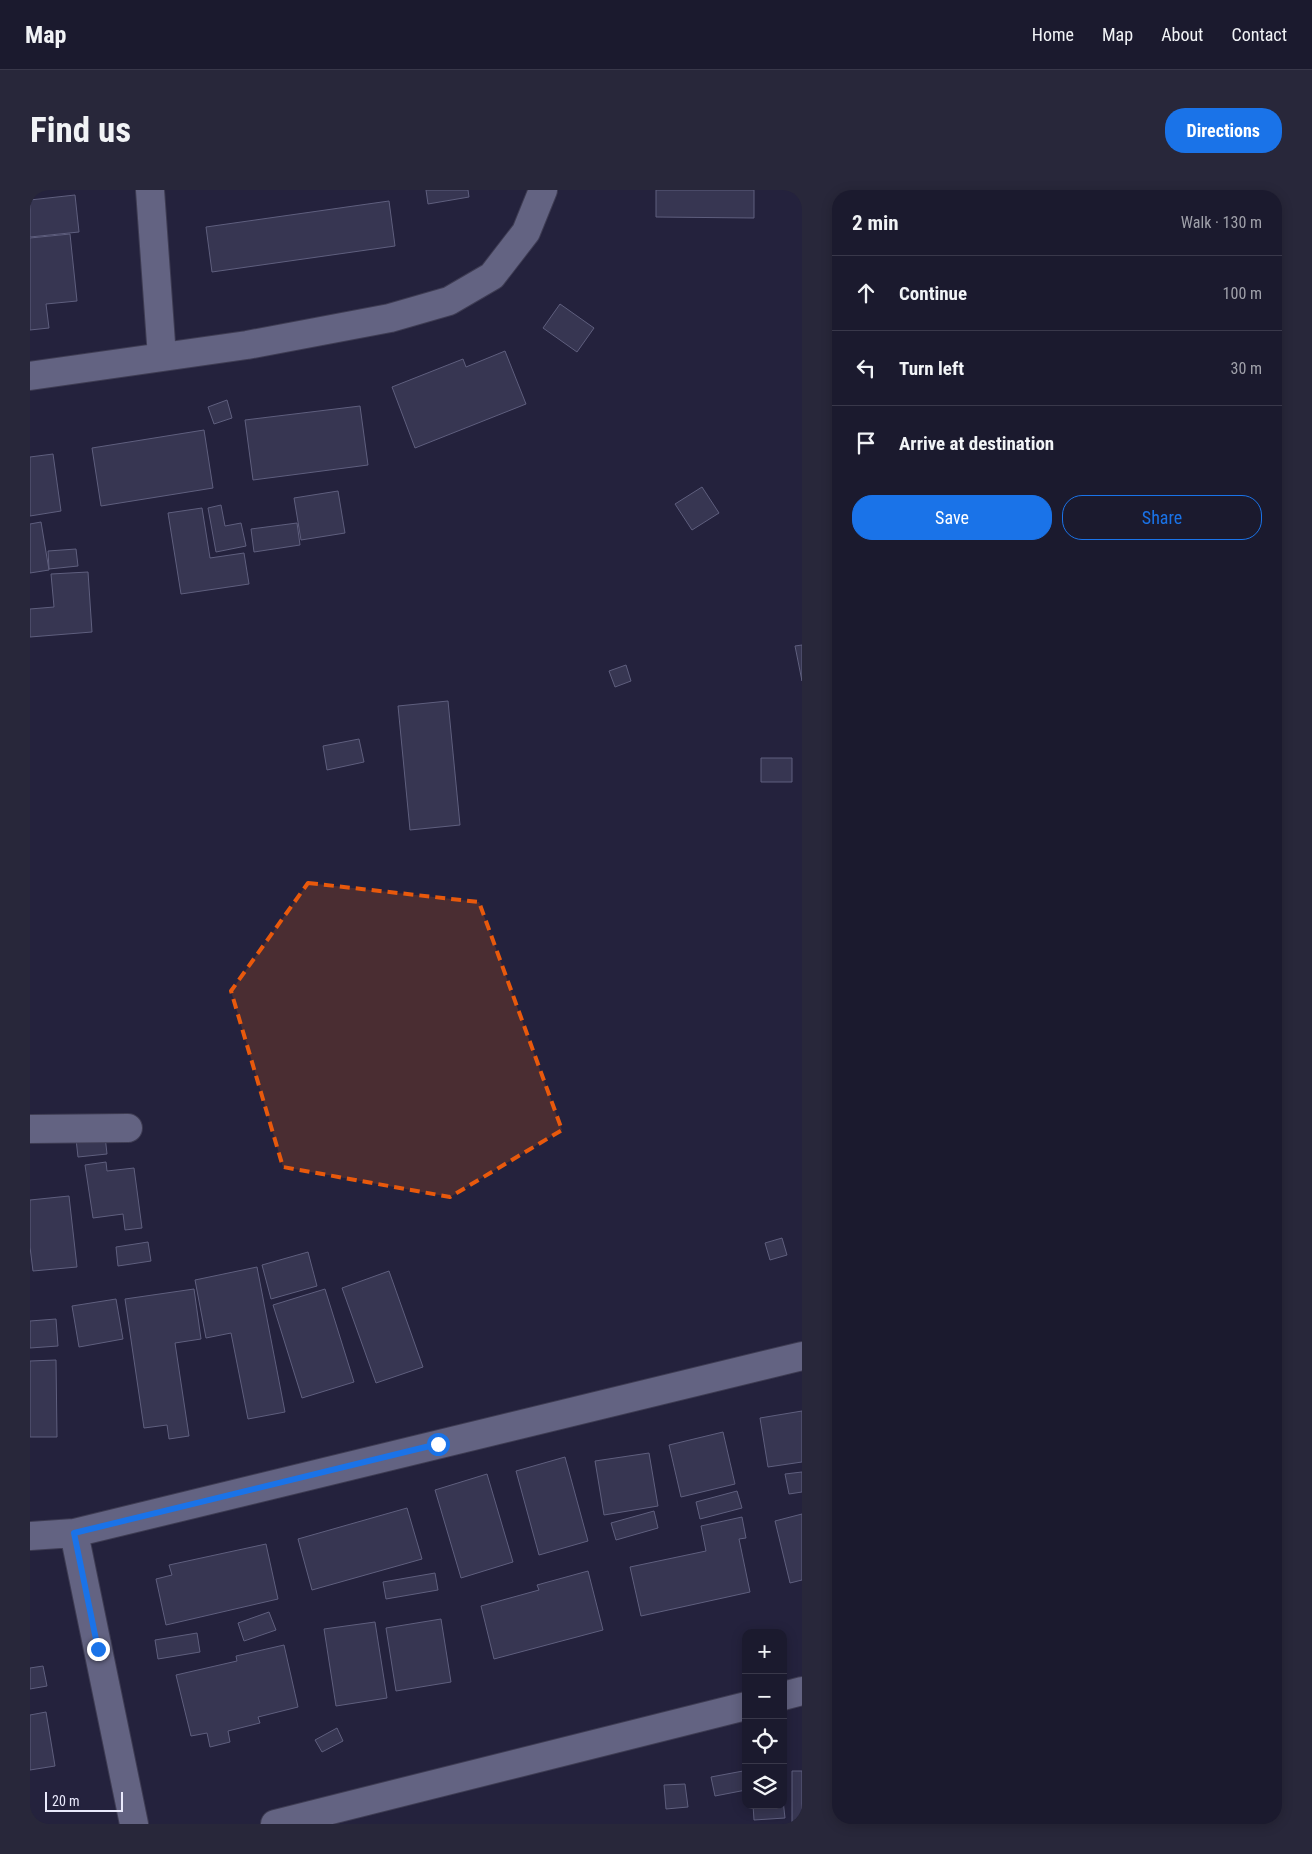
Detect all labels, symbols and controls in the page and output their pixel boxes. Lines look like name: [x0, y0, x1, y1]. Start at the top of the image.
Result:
text: Map: [25, 21, 66, 49]
text: Home: [1032, 24, 1074, 45]
text: Map: [1102, 24, 1133, 45]
text: About: [1161, 24, 1203, 45]
text: Contact: [1231, 24, 1287, 45]
button: Directions: [1165, 108, 1282, 153]
text: Find us: [30, 110, 131, 151]
text: 2 min: [852, 211, 899, 235]
text: Walk · 130 m: [1181, 213, 1262, 232]
icon: ahead: [852, 279, 880, 307]
text: Continue: [899, 282, 967, 305]
text: 100 m: [1223, 284, 1262, 303]
icon: left: [852, 354, 880, 382]
text: Turn left: [899, 357, 964, 380]
text: 30 m: [1230, 359, 1262, 378]
icon: arrive: [852, 429, 880, 457]
text: Arrive at destination: [899, 432, 1054, 455]
button: Save: [852, 495, 1052, 540]
button: Share: [1062, 495, 1262, 540]
route start: [427, 1433, 450, 1456]
map controls: [742, 1629, 787, 1809]
button: +: [742, 1629, 787, 1674]
route end: [87, 1638, 110, 1661]
button: −: [742, 1674, 787, 1719]
button: locate: [742, 1719, 787, 1764]
button: layers: [742, 1764, 787, 1809]
scale bar: [45, 1789, 122, 1812]
text: 20 m: [52, 1793, 80, 1809]

